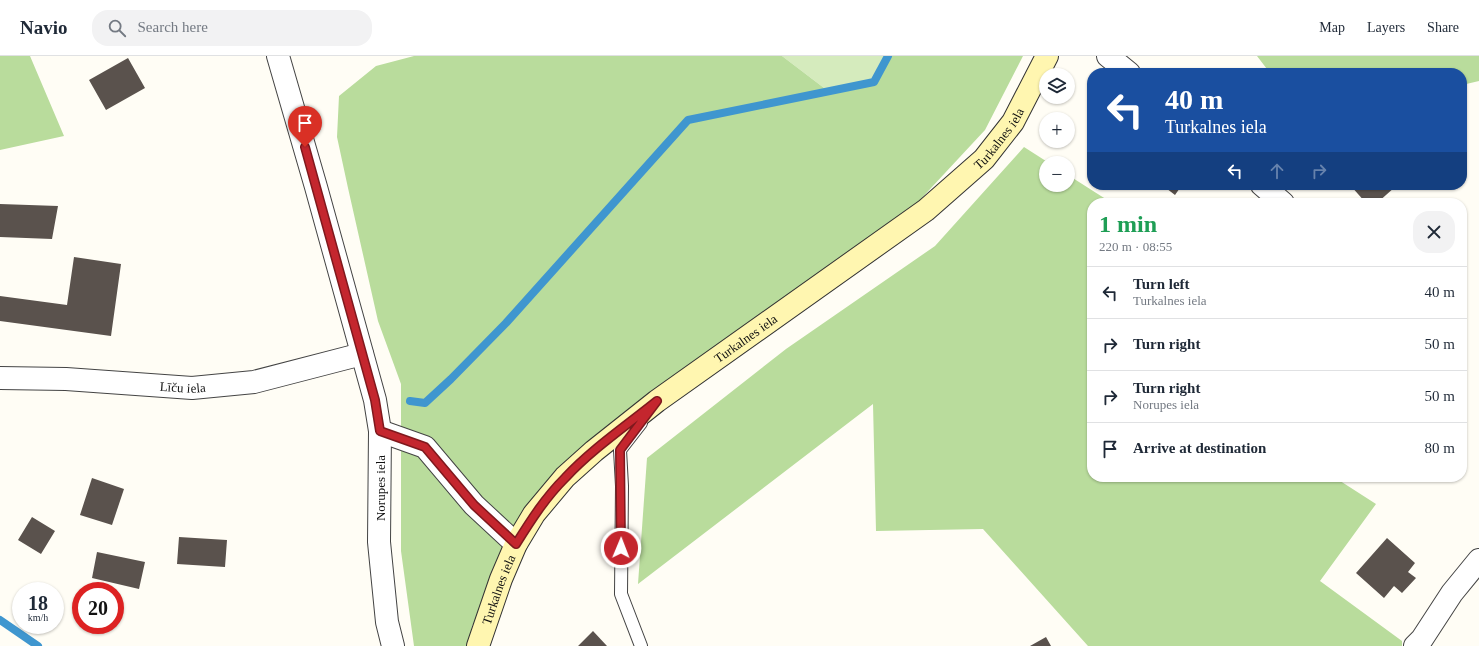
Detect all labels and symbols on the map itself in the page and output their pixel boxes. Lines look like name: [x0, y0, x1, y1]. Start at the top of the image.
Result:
street label: Turkalnes iela: [970, 105, 1027, 172]
pin: [288, 106, 322, 147]
street label: Turkalnes iela: [711, 311, 780, 366]
street label: Līču iela: [159, 378, 207, 396]
street label: Norupes iela: [373, 455, 388, 521]
position arrow: [600, 527, 642, 569]
street label: Turkalnes iela: [478, 552, 518, 627]
speed limit sign: 20: [72, 582, 124, 634]

